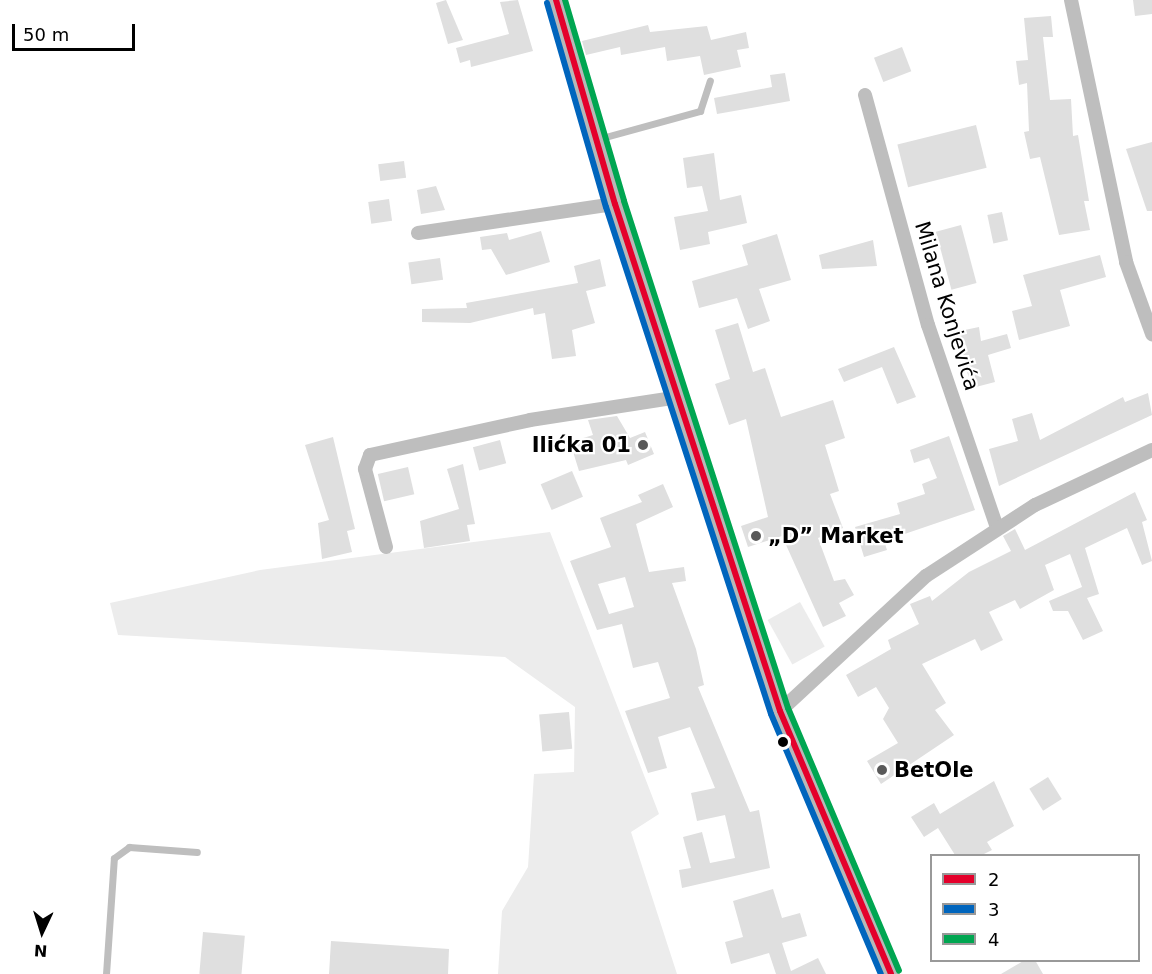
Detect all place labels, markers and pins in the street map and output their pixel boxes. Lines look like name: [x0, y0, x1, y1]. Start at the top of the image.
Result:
place label: Ilićka 01: [532, 432, 631, 458]
marker: Ilićka 01: [636, 438, 650, 452]
place label: „D” Market: [768, 523, 903, 549]
marker: „D” Market: [749, 529, 763, 543]
unlabelled marker: [777, 736, 789, 748]
place label: BetOle: [894, 757, 974, 783]
marker: BetOle: [875, 763, 889, 777]

